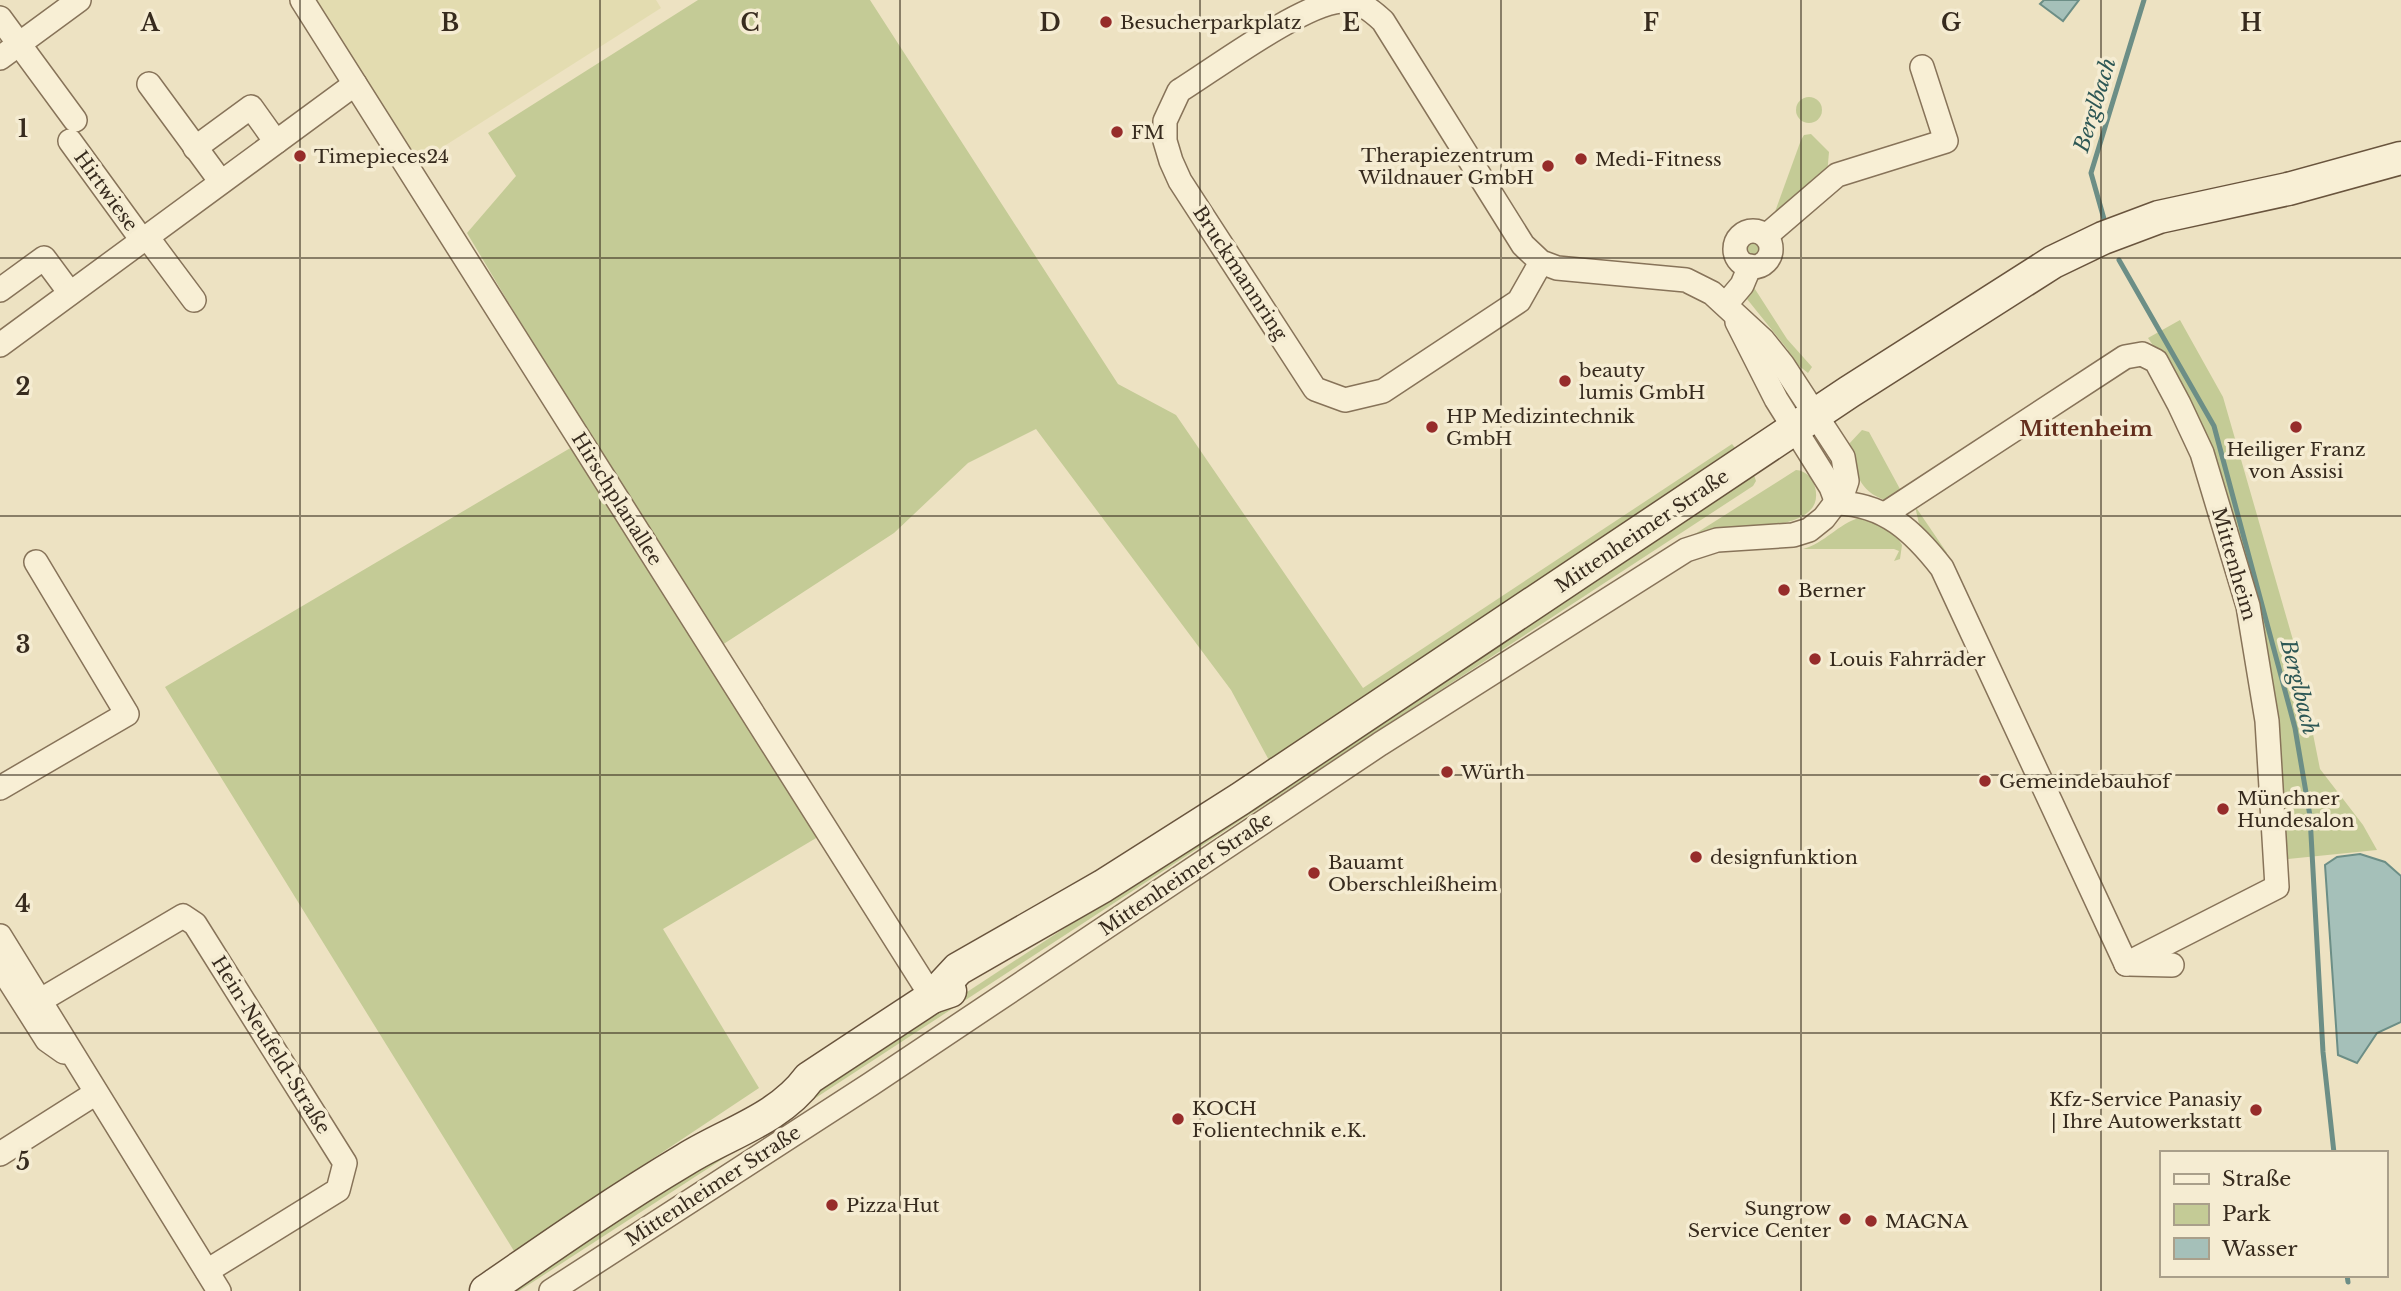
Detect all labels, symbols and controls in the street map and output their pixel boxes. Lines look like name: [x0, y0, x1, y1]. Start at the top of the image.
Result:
text: A: [140, 9, 161, 37]
text: B: [441, 9, 459, 37]
text: C: [741, 9, 759, 37]
text: D: [1039, 9, 1061, 37]
text: E: [1342, 9, 1360, 37]
text: F: [1643, 9, 1659, 37]
text: G: [1941, 9, 1961, 37]
text: H: [2240, 9, 2262, 37]
place label: Besucherparkplatz: [1120, 11, 1302, 34]
marker: Besucherparkplatz: [1098, 14, 1114, 30]
water label: Berglbach: [2068, 55, 2122, 156]
text: 1: [18, 115, 28, 143]
place label: FM: [1131, 121, 1164, 144]
marker: FM: [1109, 124, 1125, 140]
place label: Therapiezentrum Wildnauer GmbH: [1358, 144, 1534, 189]
place label: Timepieces24: [314, 145, 449, 168]
street label: Hirtwiese: [69, 146, 143, 236]
marker: Timepieces24: [292, 148, 308, 164]
place label: Medi-Fitness: [1595, 148, 1722, 171]
marker: Medi-Fitness: [1573, 151, 1589, 167]
marker: Therapiezentrum Wildnauer GmbH: [1540, 158, 1556, 174]
street label: Bruckmannring: [1188, 202, 1292, 345]
place label: beauty lumis GmbH: [1578, 359, 1705, 404]
text: 2: [16, 373, 30, 401]
marker: beauty lumis GmbH: [1557, 373, 1573, 389]
place label: HP Medizintechnik GmbH: [1446, 405, 1635, 450]
district label: Mittenheim: [2019, 416, 2153, 442]
marker: HP Medizintechnik GmbH: [1424, 419, 1440, 435]
marker: Heiliger Franz von Assisi: [2288, 419, 2304, 435]
street label: Hirschplanallee: [567, 428, 667, 570]
place label: Heiliger Franz von Assisi: [2226, 438, 2366, 483]
street label: Mittenheimer Straße: [1551, 464, 1733, 598]
street label: Mittenheim: [2207, 505, 2261, 623]
place label: Berner: [1798, 579, 1866, 602]
marker: Berner: [1776, 582, 1792, 598]
text: 3: [16, 631, 30, 659]
water label: Berglbach: [2274, 636, 2323, 737]
place label: Louis Fahrräder: [1829, 648, 1986, 671]
marker: Louis Fahrräder: [1807, 651, 1823, 667]
place label: Würth: [1460, 761, 1525, 784]
marker: Würth: [1439, 764, 1455, 780]
place label: Gemeindebauhof: [1999, 770, 2172, 793]
marker: Gemeindebauhof: [1977, 773, 1993, 789]
place label: Münchner Hundesalon: [2237, 787, 2355, 832]
marker: Münchner Hundesalon: [2215, 801, 2231, 817]
street label: Mittenheimer Straße: [1095, 807, 1277, 941]
place label: designfunktion: [1710, 846, 1858, 869]
marker: designfunktion: [1688, 849, 1704, 865]
place label: Bauamt Oberschleißheim: [1328, 851, 1498, 896]
marker: Bauamt Oberschleißheim: [1306, 865, 1322, 881]
text: 4: [15, 890, 31, 918]
street label: Hein-Neufeld-Straße: [207, 952, 335, 1138]
place label: Kfz-Service Panasiy | Ihre Autowerkstatt: [2049, 1088, 2243, 1133]
place label: KOCH Folientechnik e.K.: [1192, 1097, 1367, 1142]
marker: Kfz-Service Panasiy | Ihre Autowerkstatt: [2248, 1102, 2264, 1118]
marker: KOCH Folientechnik e.K.: [1170, 1111, 1186, 1127]
street label: Mittenheimer Straße: [621, 1121, 805, 1251]
text: 5: [16, 1148, 30, 1176]
legend: [2160, 1151, 2387, 1277]
text: Straße: [2222, 1166, 2291, 1192]
place label: Pizza Hut: [846, 1194, 940, 1217]
marker: Pizza Hut: [824, 1197, 840, 1213]
place label: Sungrow Service Center: [1688, 1197, 1831, 1242]
text: Park: [2222, 1201, 2271, 1227]
place label: MAGNA: [1885, 1210, 1968, 1233]
marker: Sungrow Service Center: [1837, 1211, 1853, 1227]
marker: MAGNA: [1863, 1213, 1879, 1229]
text: Wasser: [2221, 1236, 2298, 1262]

